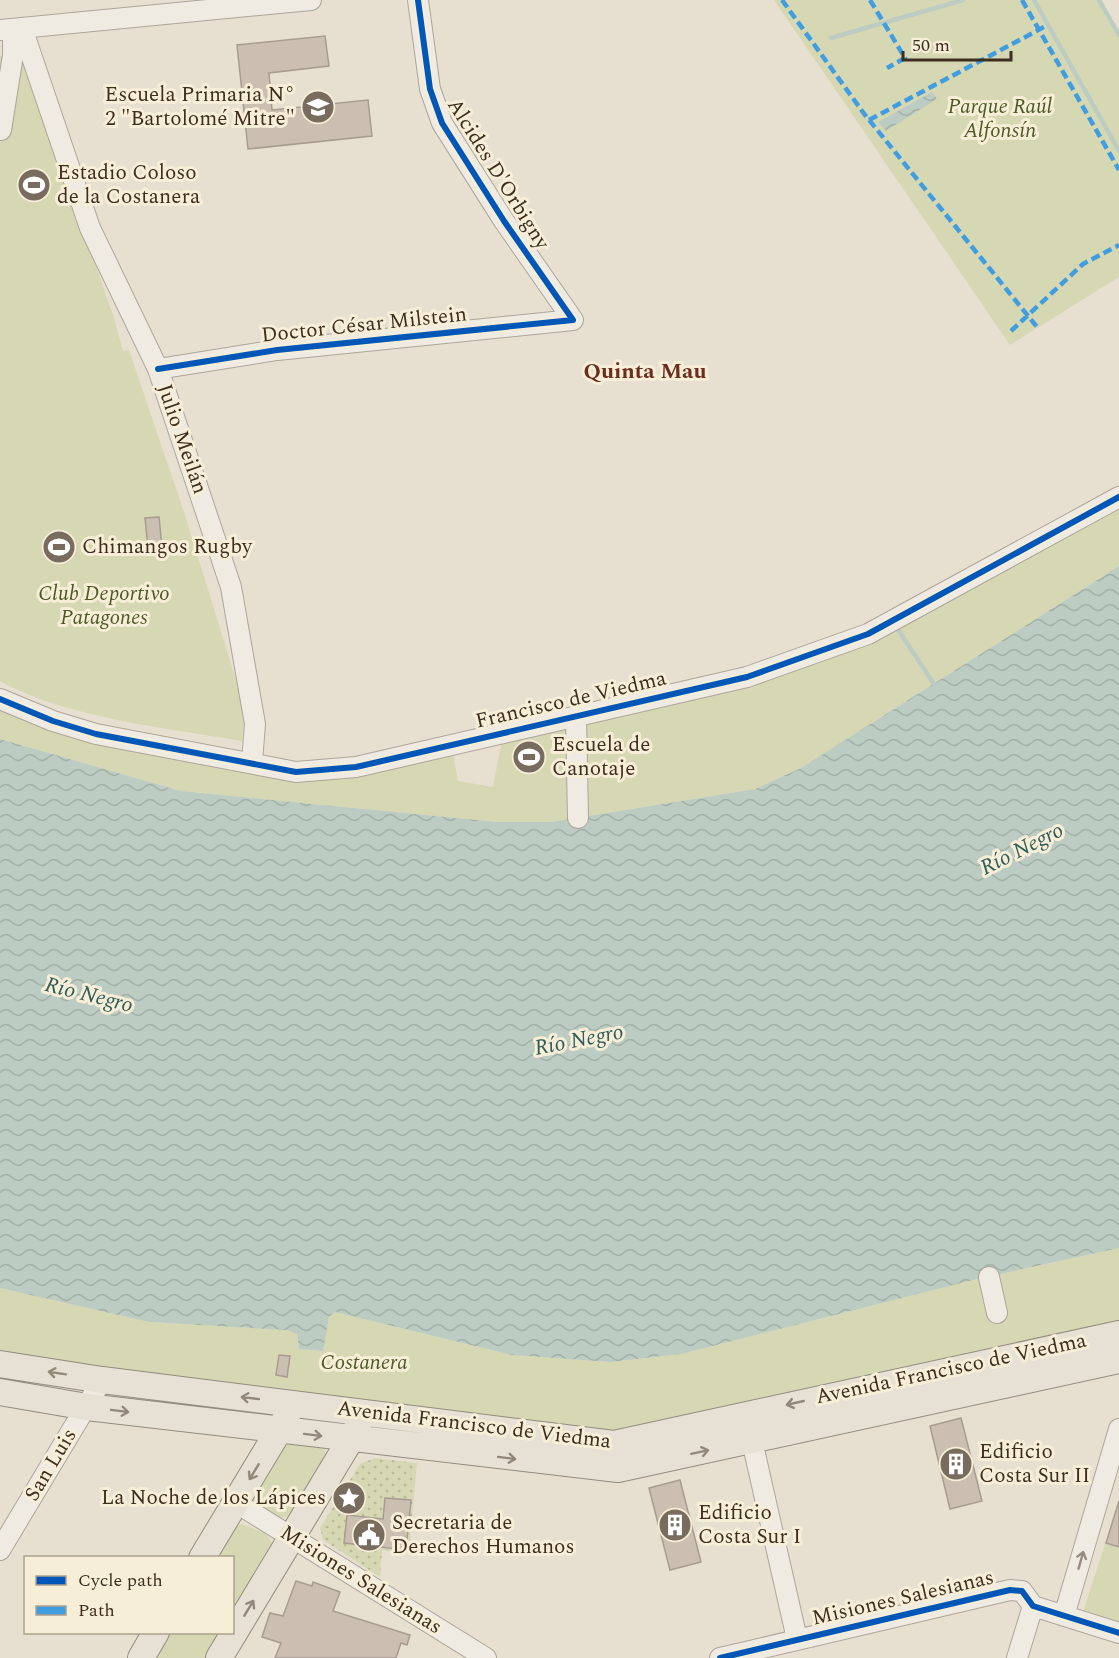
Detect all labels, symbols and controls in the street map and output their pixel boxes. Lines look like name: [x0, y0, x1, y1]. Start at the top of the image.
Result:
scale bar: [903, 24, 1011, 62]
text: 50 m: [912, 32, 950, 59]
place label: Escuela Primaria N° 2 "Bartolomé Mitre": [105, 79, 295, 135]
school or university icon: Escuela Primaria N° 2 "Bartolomé Mitre": [300, 89, 336, 125]
park label: Parque Raúl Alfonsín: [948, 91, 1053, 147]
street label: Alcides D'Orbigny: [439, 92, 558, 257]
place label: Estadio Coloso de la Costanera: [57, 157, 201, 213]
sports icon: Estadio Coloso de la Costanera: [16, 167, 52, 203]
street label: Doctor César Milstein: [260, 298, 468, 352]
district label: Quinta Mau: [584, 355, 706, 388]
street label: Julio Meilán: [148, 380, 216, 498]
sports icon: Chimangos Rugby: [41, 529, 77, 565]
place label: Chimangos Rugby: [82, 531, 253, 563]
park label: Club Deportivo Patagones: [38, 578, 170, 634]
street label: Francisco de Viedma: [472, 662, 670, 738]
place label: Escuela de Canotaje: [552, 729, 650, 785]
sports icon: Escuela de Canotaje: [511, 739, 547, 775]
water label: Río Negro: [974, 814, 1070, 884]
water label: Río Negro: [41, 968, 137, 1022]
water label: Río Negro: [532, 1015, 626, 1065]
street label: Avenida Francisco de Viedma: [813, 1324, 1090, 1413]
park label: Costanera: [320, 1347, 408, 1379]
one-way arrow: [47, 1367, 67, 1378]
street label: Avenida Francisco de Viedma: [335, 1392, 614, 1458]
one-way arrow: [241, 1393, 261, 1404]
one-way arrow: [786, 1398, 805, 1409]
one-way arrow: [110, 1406, 129, 1417]
street label: San Luis: [17, 1422, 85, 1508]
one-way arrow: [303, 1430, 323, 1441]
place label: Edificio Costa Sur II: [979, 1436, 1090, 1492]
one-way arrow: [690, 1446, 709, 1458]
building icon: Edificio Costa Sur II: [938, 1446, 974, 1482]
one-way arrow: [497, 1453, 517, 1464]
one-way arrow: [247, 1463, 259, 1480]
place icon: La Noche de los Lápices: [331, 1480, 367, 1516]
place label: La Noche de los Lápices: [101, 1482, 326, 1514]
place label: Edificio Costa Sur I: [698, 1497, 801, 1553]
place label: Secretaria de Derechos Humanos: [392, 1507, 575, 1563]
building icon: Edificio Costa Sur I: [657, 1507, 693, 1543]
street label: Misiones Salesianas: [274, 1517, 448, 1643]
public building icon: Secretaria de Derechos Humanos: [351, 1517, 387, 1553]
one-way arrow: [1075, 1550, 1087, 1569]
legend: [24, 1556, 234, 1634]
street label: Misiones Salesianas: [809, 1562, 997, 1634]
text: Cycle path: [78, 1567, 163, 1594]
text: Path: [78, 1597, 115, 1624]
one-way arrow: [244, 1600, 256, 1617]

